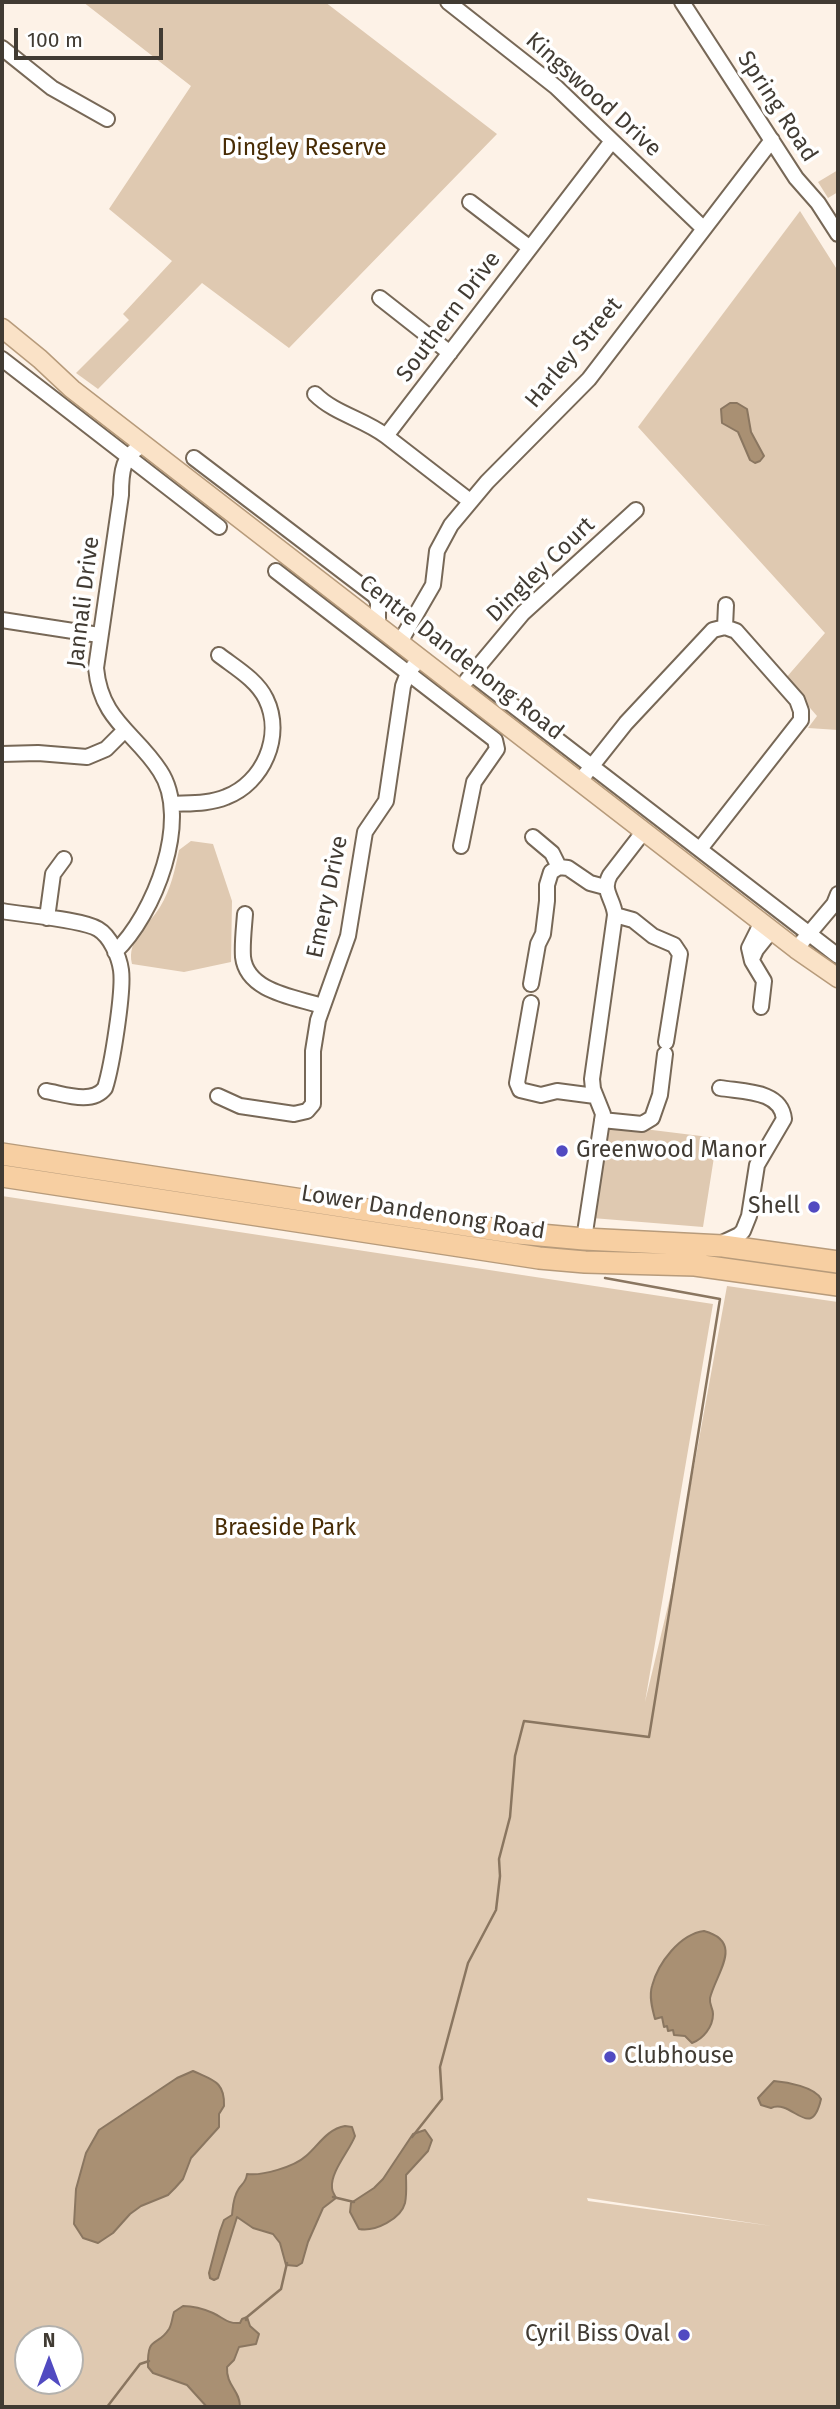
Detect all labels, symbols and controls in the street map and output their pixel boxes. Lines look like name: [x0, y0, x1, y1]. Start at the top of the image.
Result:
scale bar: [18, 14, 166, 58]
text: 100 m: [27, 27, 83, 53]
street label: Kingswood Drive: [519, 27, 667, 163]
street label: Spring Road: [731, 47, 823, 167]
park label: Dingley Reserve: [221, 135, 387, 163]
street label: Southern Drive: [391, 246, 507, 388]
street label: Harley Street: [520, 292, 628, 414]
street label: Dingley Court: [481, 512, 601, 628]
street label: Jannali Drive: [62, 535, 106, 669]
street label: Centre Dandenong Road: [353, 570, 569, 746]
street label: Emery Drive: [302, 833, 354, 961]
place label: Greenwood Manor: [576, 1137, 767, 1165]
marker: Greenwood Manor: [554, 1143, 570, 1159]
street label: Lower Dandenong Road: [299, 1180, 547, 1246]
place label: Shell: [748, 1193, 800, 1221]
marker: Shell: [806, 1199, 822, 1215]
park label: Braeside Park: [214, 1515, 356, 1543]
place label: Clubhouse: [624, 2043, 734, 2071]
marker: Clubhouse: [602, 2049, 618, 2065]
place label: Cyril Biss Oval: [525, 2321, 670, 2349]
north arrow: [14, 2325, 84, 2395]
marker: Cyril Biss Oval: [676, 2327, 692, 2343]
text: N: [43, 2329, 55, 2352]

